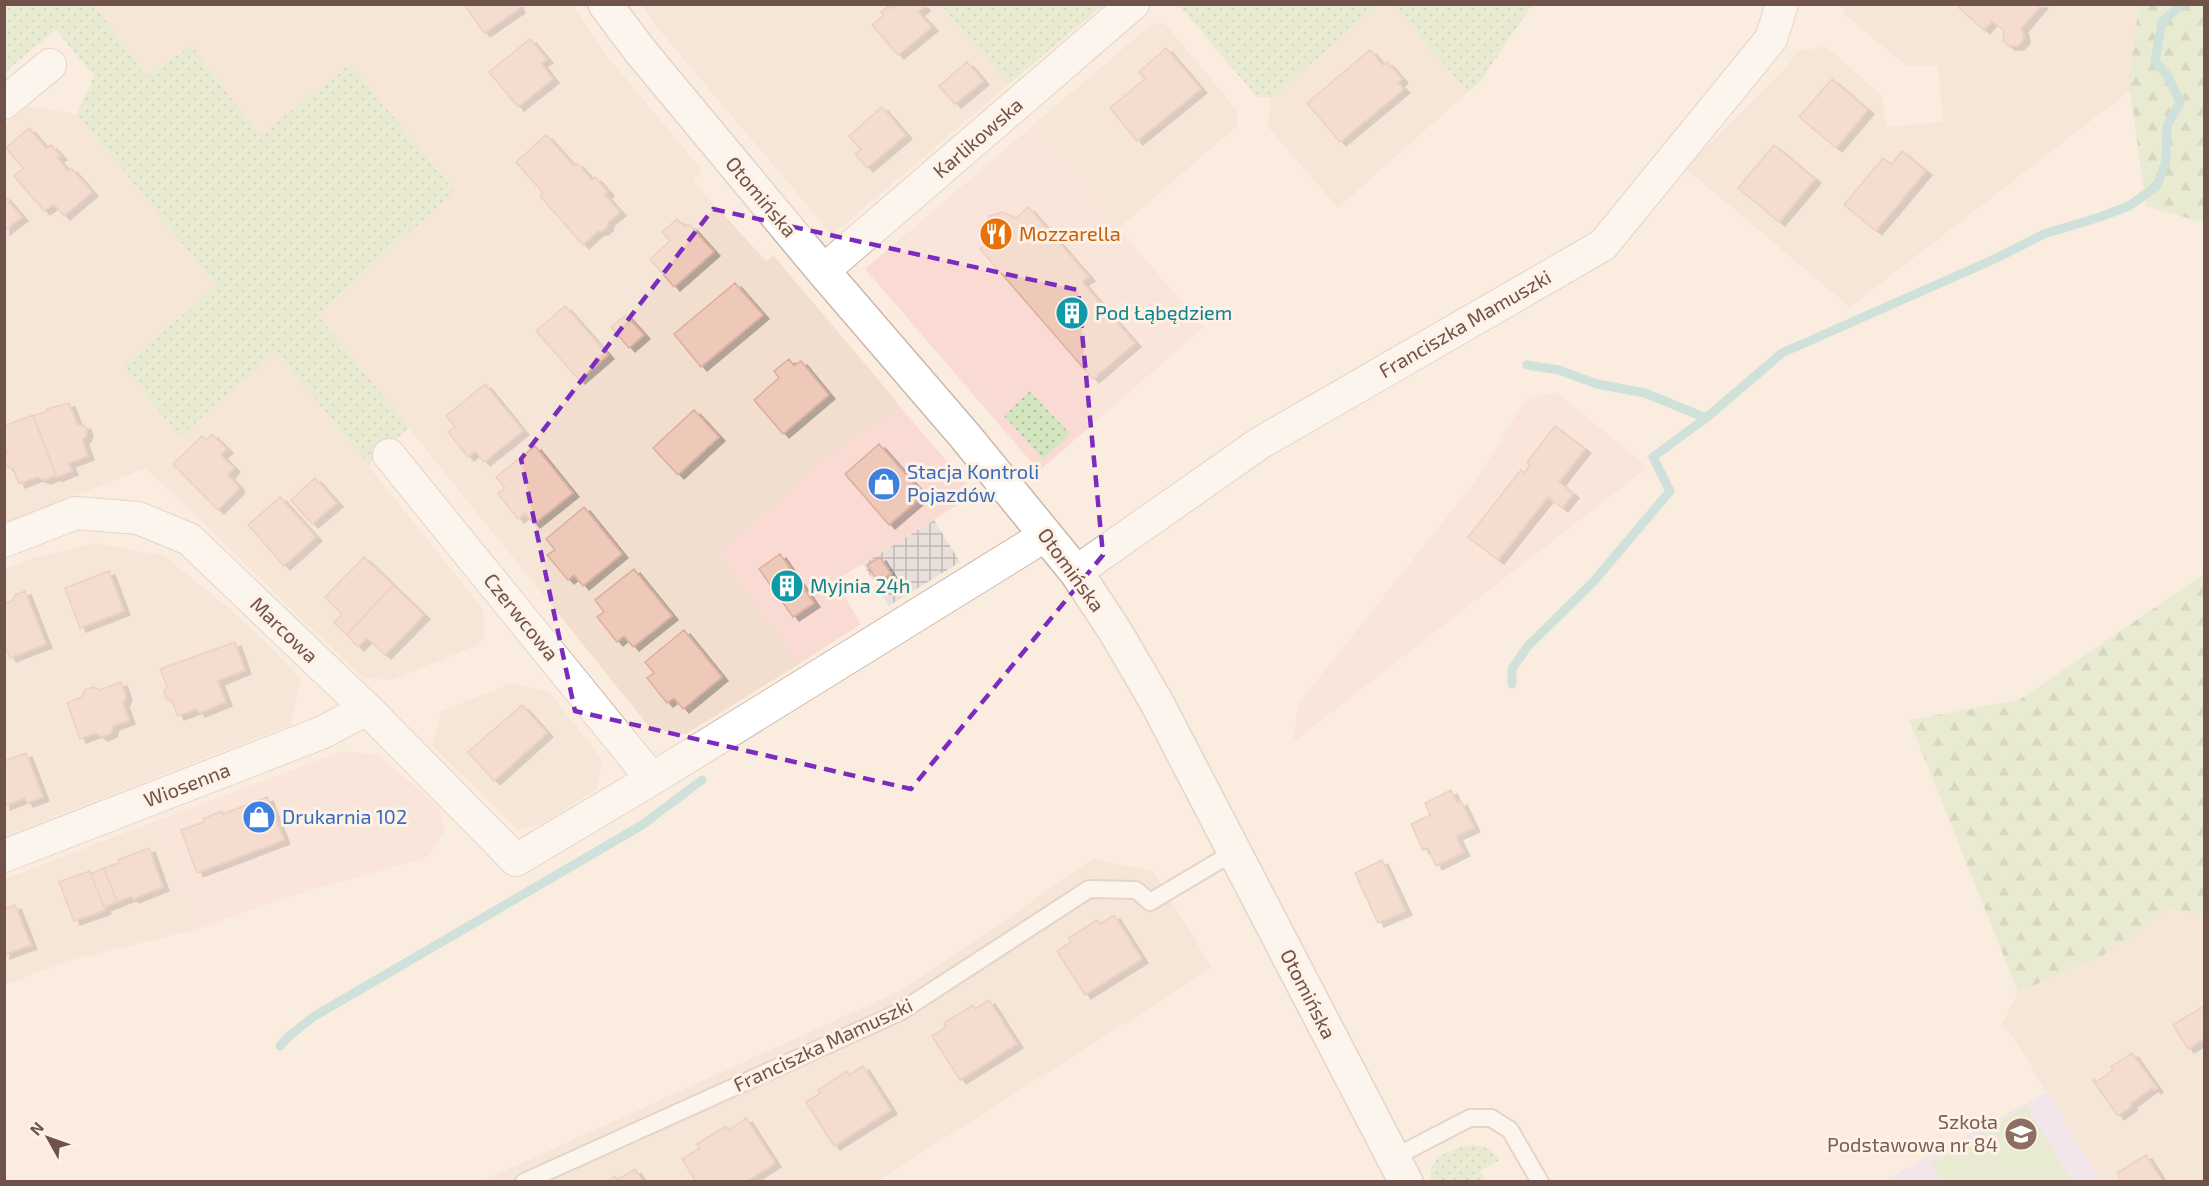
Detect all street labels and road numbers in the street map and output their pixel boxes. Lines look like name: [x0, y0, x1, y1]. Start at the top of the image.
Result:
street label: Karlikowska: [928, 92, 1027, 183]
street label: Otomińska: [721, 151, 802, 242]
street label: Franciszka Mamuszki: [1374, 264, 1555, 382]
street label: Otomińska: [1033, 523, 1110, 616]
street label: Czerwcowa: [479, 568, 564, 665]
street label: Marcowa: [246, 591, 323, 667]
street label: Wiosenna: [140, 757, 233, 811]
street label: Otomińska: [1276, 945, 1342, 1043]
street label: Franciszka Mamuszki: [729, 992, 916, 1096]

